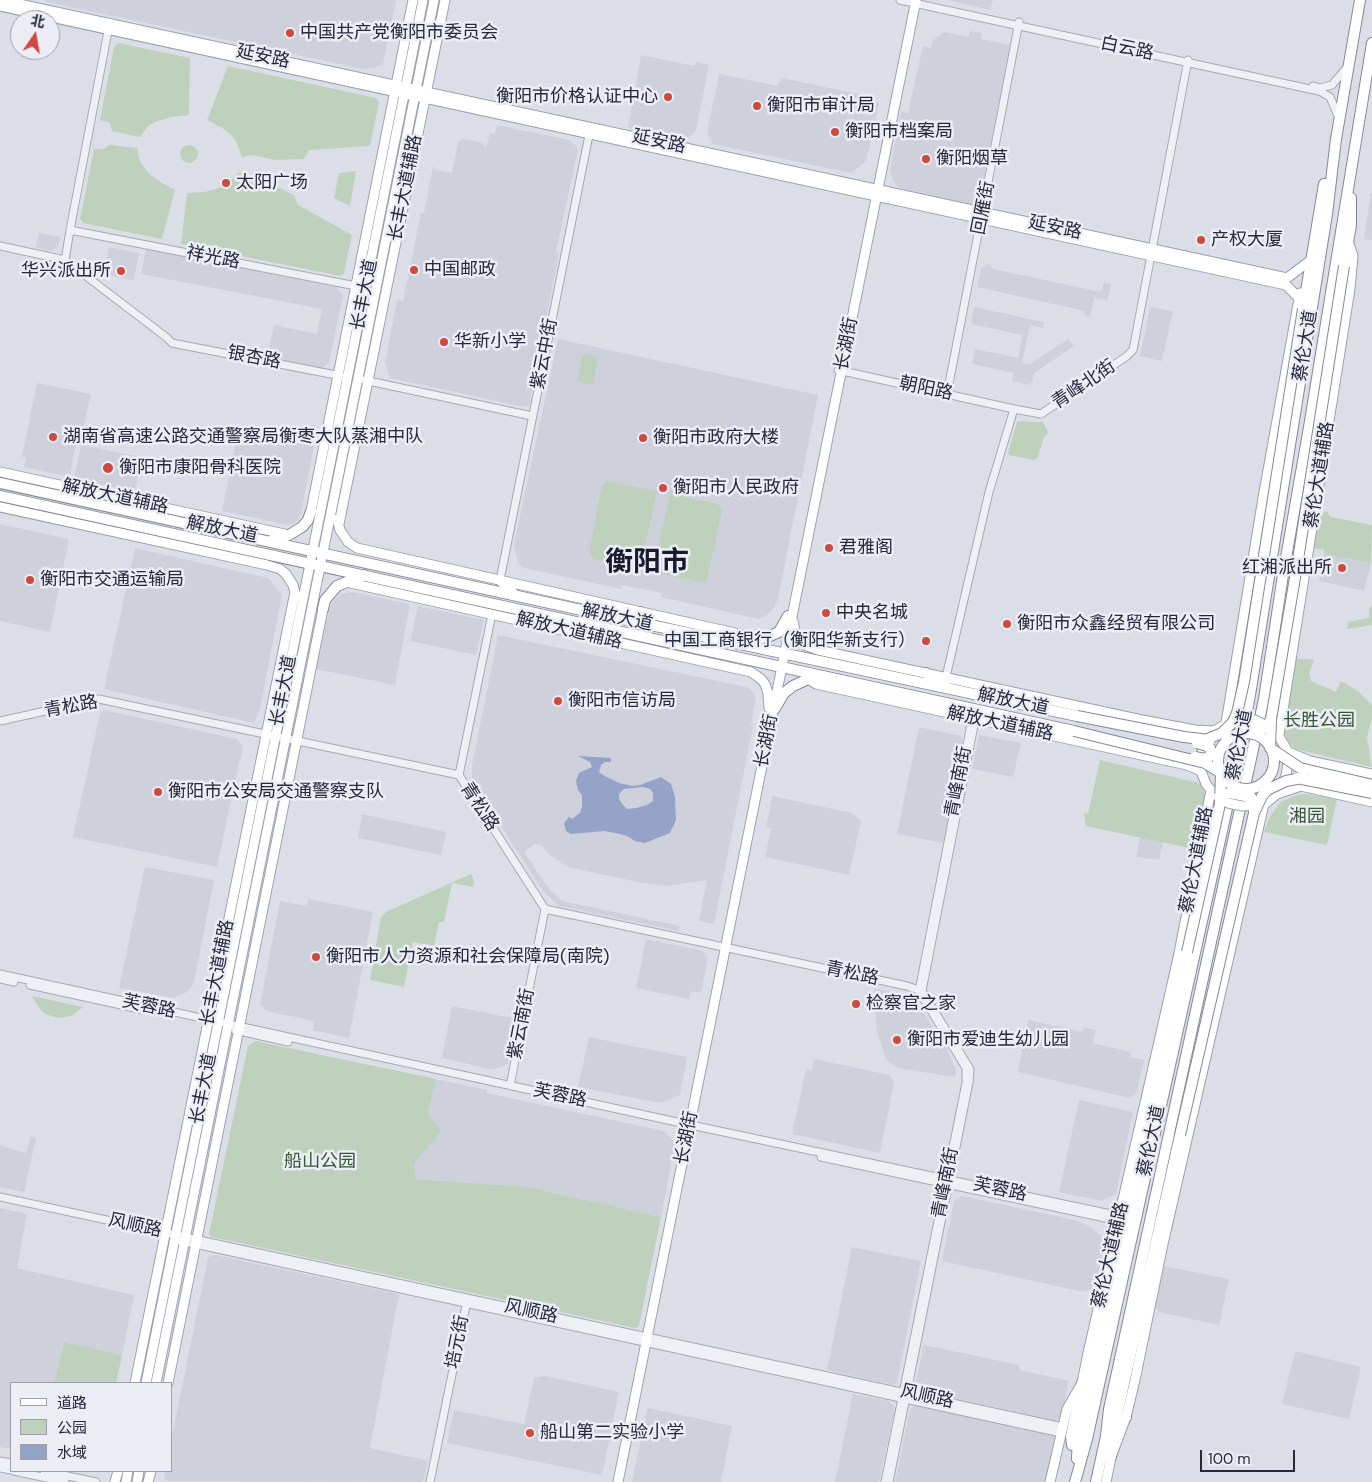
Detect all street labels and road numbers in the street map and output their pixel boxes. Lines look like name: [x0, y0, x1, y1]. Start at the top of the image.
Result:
street label: 白云路: [1098, 33, 1156, 65]
street label: 延安路: [234, 41, 292, 73]
street label: 延安路: [630, 126, 688, 158]
street label: 长丰大道辅路: [385, 133, 427, 243]
street label: 回雁街: [968, 179, 1000, 237]
street label: 延安路: [1026, 212, 1084, 244]
street label: 祥光路: [184, 242, 242, 274]
street label: 长丰大道: [348, 258, 382, 332]
street label: 蔡伦大道: [1290, 309, 1322, 383]
street label: 长湖街: [831, 315, 863, 373]
street label: 紫云中街: [528, 317, 562, 391]
street label: 银杏路: [225, 342, 283, 374]
street label: 青峰北街: [1048, 356, 1120, 414]
street label: 朝阳路: [897, 373, 955, 405]
street label: 蔡伦大道辅路: [1301, 420, 1339, 530]
street label: 解放大道辅路: [60, 475, 170, 519]
street label: 解放大道: [185, 512, 259, 548]
street label: 解放大道: [580, 600, 654, 636]
street label: 解放大道辅路: [514, 608, 624, 654]
street label: 长丰大道: [267, 654, 301, 728]
street label: 解放大道: [976, 684, 1050, 720]
street label: 青松路: [43, 692, 99, 722]
street label: 解放大道辅路: [945, 702, 1055, 746]
street label: 蔡伦大道: [1223, 708, 1257, 782]
street label: 长湖街: [751, 712, 783, 770]
street label: 青峰南街: [942, 745, 976, 819]
street label: 青松路: [455, 778, 503, 836]
street label: 蔡伦大道辅路: [1176, 805, 1218, 915]
street label: 长丰大道辅路: [197, 918, 239, 1028]
street label: 青松路: [823, 958, 881, 990]
street label: 紫云南街: [505, 987, 539, 1061]
street label: 芙蓉路: [120, 991, 178, 1023]
street label: 长丰大道: [187, 1052, 221, 1126]
street label: 芙蓉路: [531, 1080, 589, 1112]
street label: 蔡伦大道: [1134, 1104, 1170, 1178]
street label: 长湖街: [671, 1109, 703, 1167]
street label: 青峰南街: [929, 1146, 963, 1220]
street label: 芙蓉路: [971, 1174, 1029, 1206]
street label: 蔡伦大道辅路: [1088, 1200, 1134, 1310]
street label: 风顺路: [106, 1210, 164, 1242]
street label: 风顺路: [502, 1296, 560, 1328]
street label: 培元街: [442, 1313, 474, 1371]
street label: 风顺路: [898, 1381, 956, 1413]

